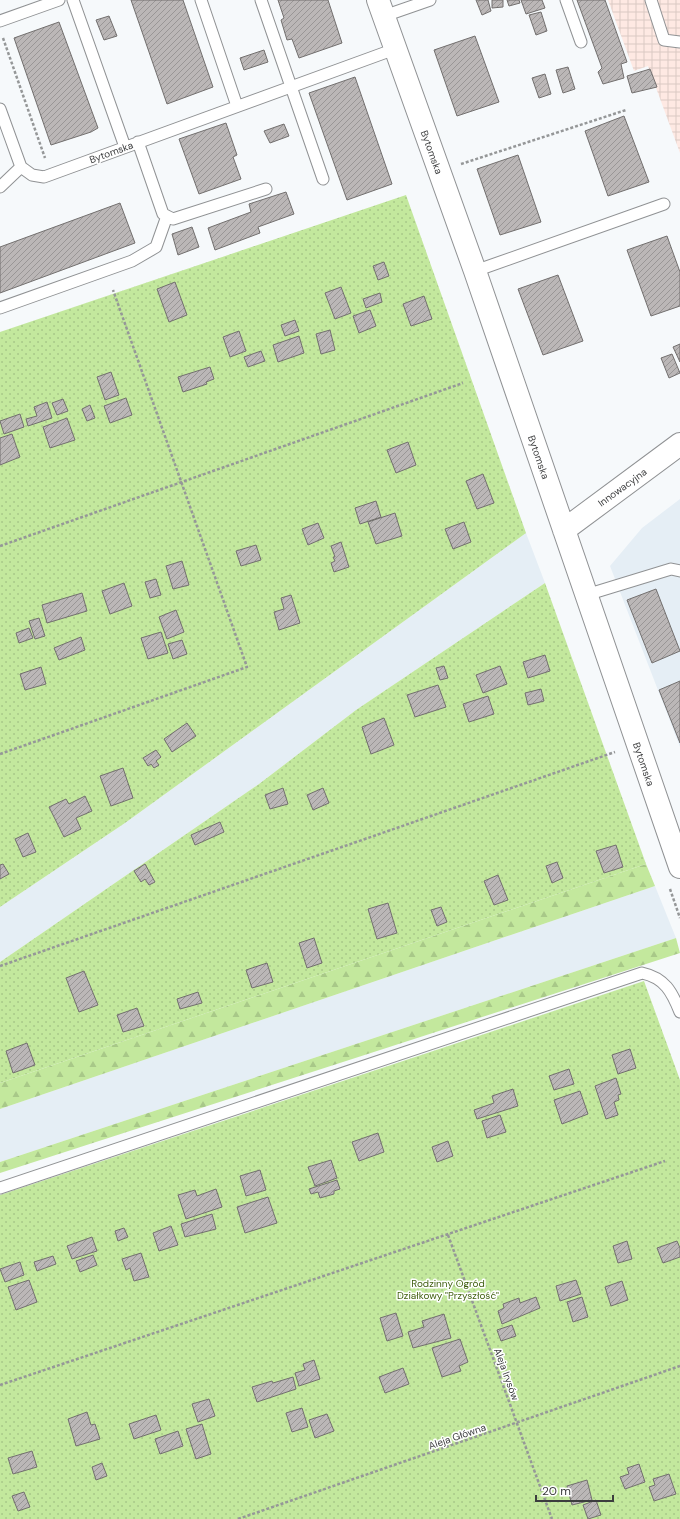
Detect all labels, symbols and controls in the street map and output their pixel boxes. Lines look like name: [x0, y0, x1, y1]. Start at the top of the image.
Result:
street label: Bytomska: [418, 128, 445, 176]
street label: Bytomska: [87, 139, 135, 166]
street label: Bytomska: [525, 433, 552, 481]
street label: Innowacyjna: [595, 465, 649, 510]
street label: Bytomska: [630, 740, 657, 788]
park label: Rodzinny Ogród Działkowy "Przyszłość": [397, 1277, 499, 1302]
street label: Aleja Irysów: [491, 1346, 522, 1402]
street label: Aleja Główna: [427, 1421, 488, 1452]
scale bar: [536, 1477, 613, 1503]
text: 20 m: [542, 1483, 571, 1499]

